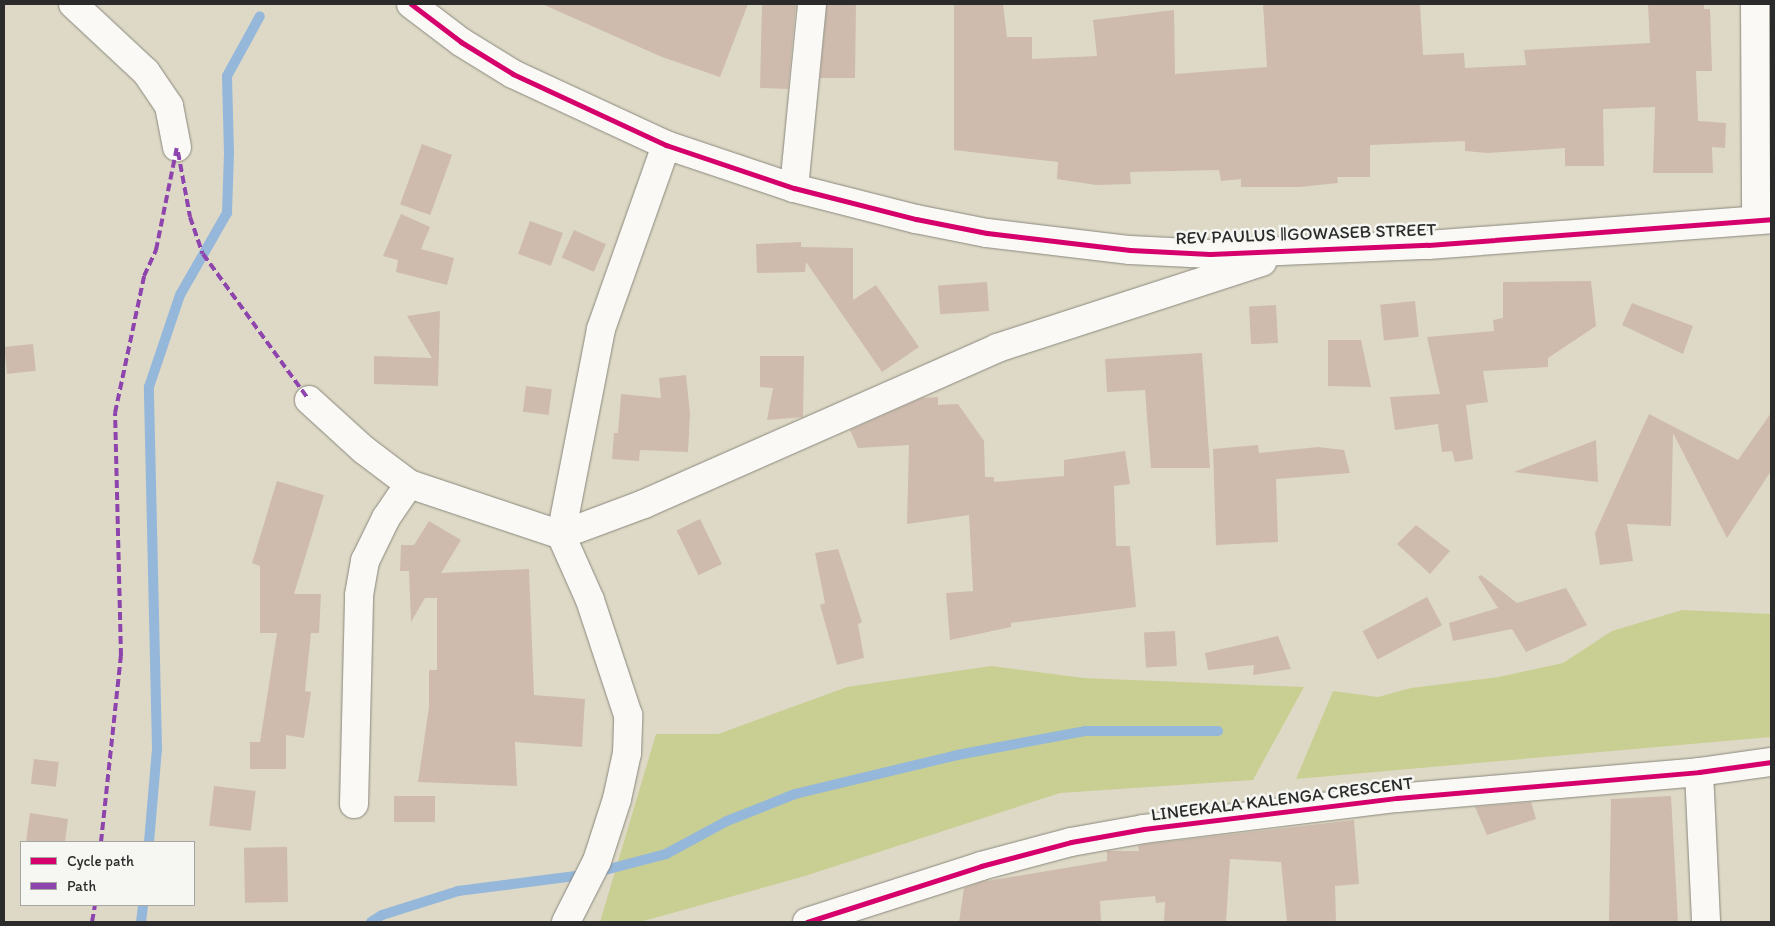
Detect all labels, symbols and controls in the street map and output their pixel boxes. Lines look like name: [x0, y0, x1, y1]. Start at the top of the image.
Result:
street label: REV PAULUS ǁGOWASEB STREET: [1175, 219, 1437, 249]
street label: LINEEKALA KALENGA CRESCENT: [1149, 772, 1415, 826]
legend: [20, 841, 195, 906]
text: Cycle path: [67, 852, 134, 870]
text: Path: [67, 877, 96, 895]

